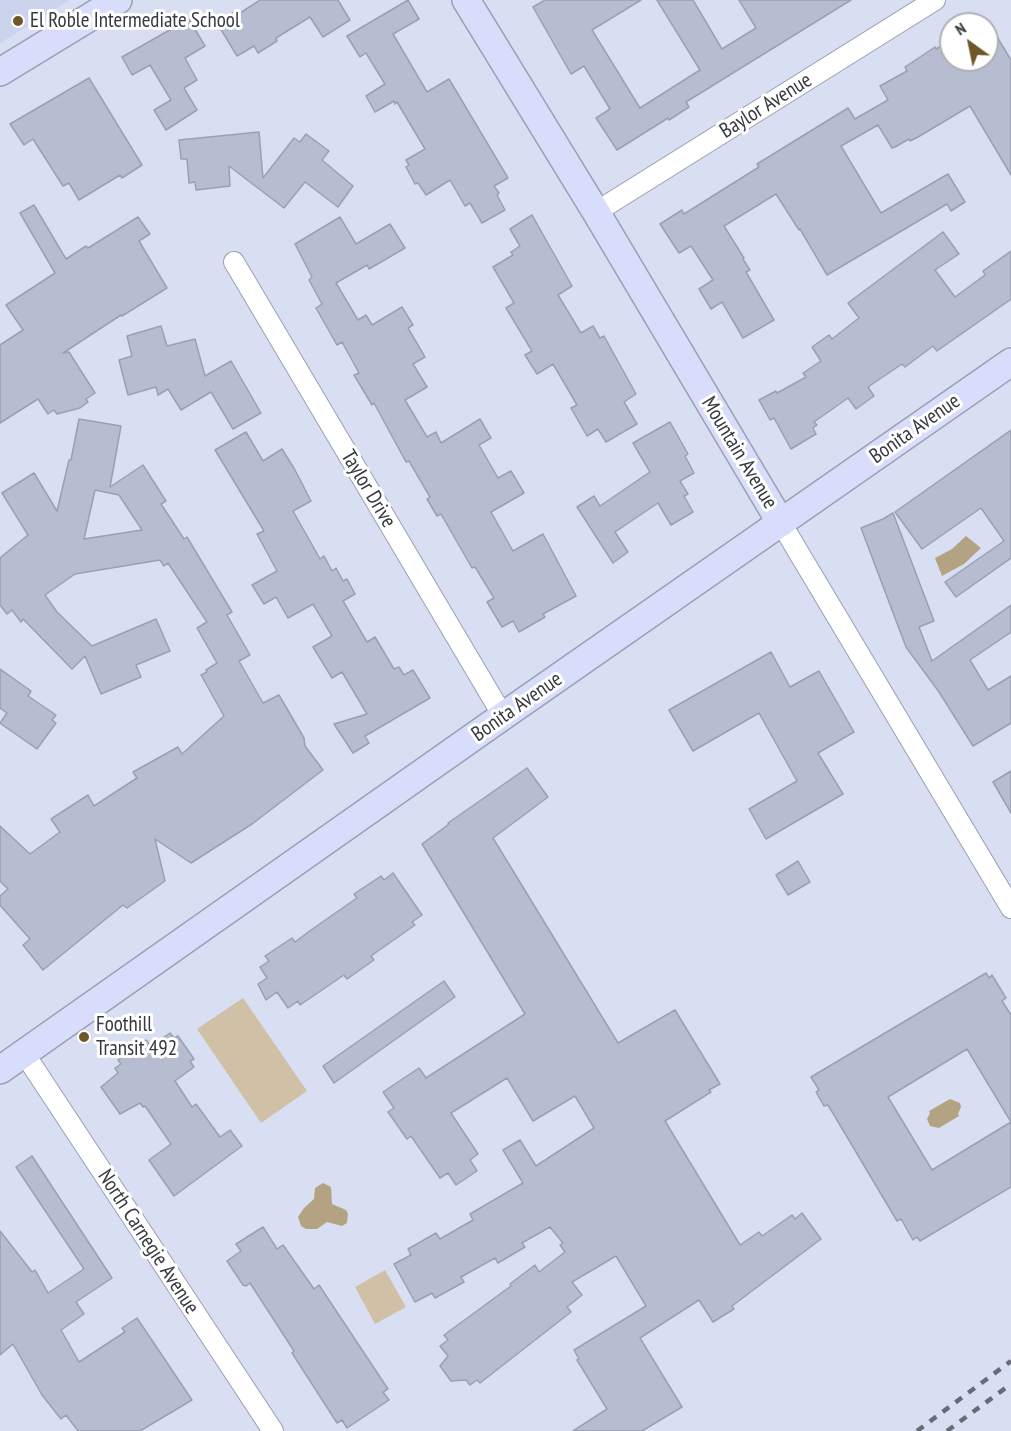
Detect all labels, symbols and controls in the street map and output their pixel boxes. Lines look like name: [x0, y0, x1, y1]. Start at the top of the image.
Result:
place label: El Roble Intermediate School: [30, 8, 240, 34]
north arrow: [939, 12, 999, 72]
marker: El Roble Intermediate School: [11, 14, 25, 28]
text: N: [951, 18, 969, 39]
street label: Baylor Avenue: [715, 68, 817, 144]
street label: Bonita Avenue: [865, 389, 965, 469]
street label: Mountain Avenue: [696, 392, 782, 514]
street label: Taylor Drive: [335, 446, 401, 532]
street label: Bonita Avenue: [467, 667, 567, 747]
place label: Foothill Transit 492: [96, 1012, 177, 1062]
marker: Foothill Transit 492: [77, 1030, 91, 1044]
street label: North Carnegie Avenue: [92, 1165, 204, 1319]

